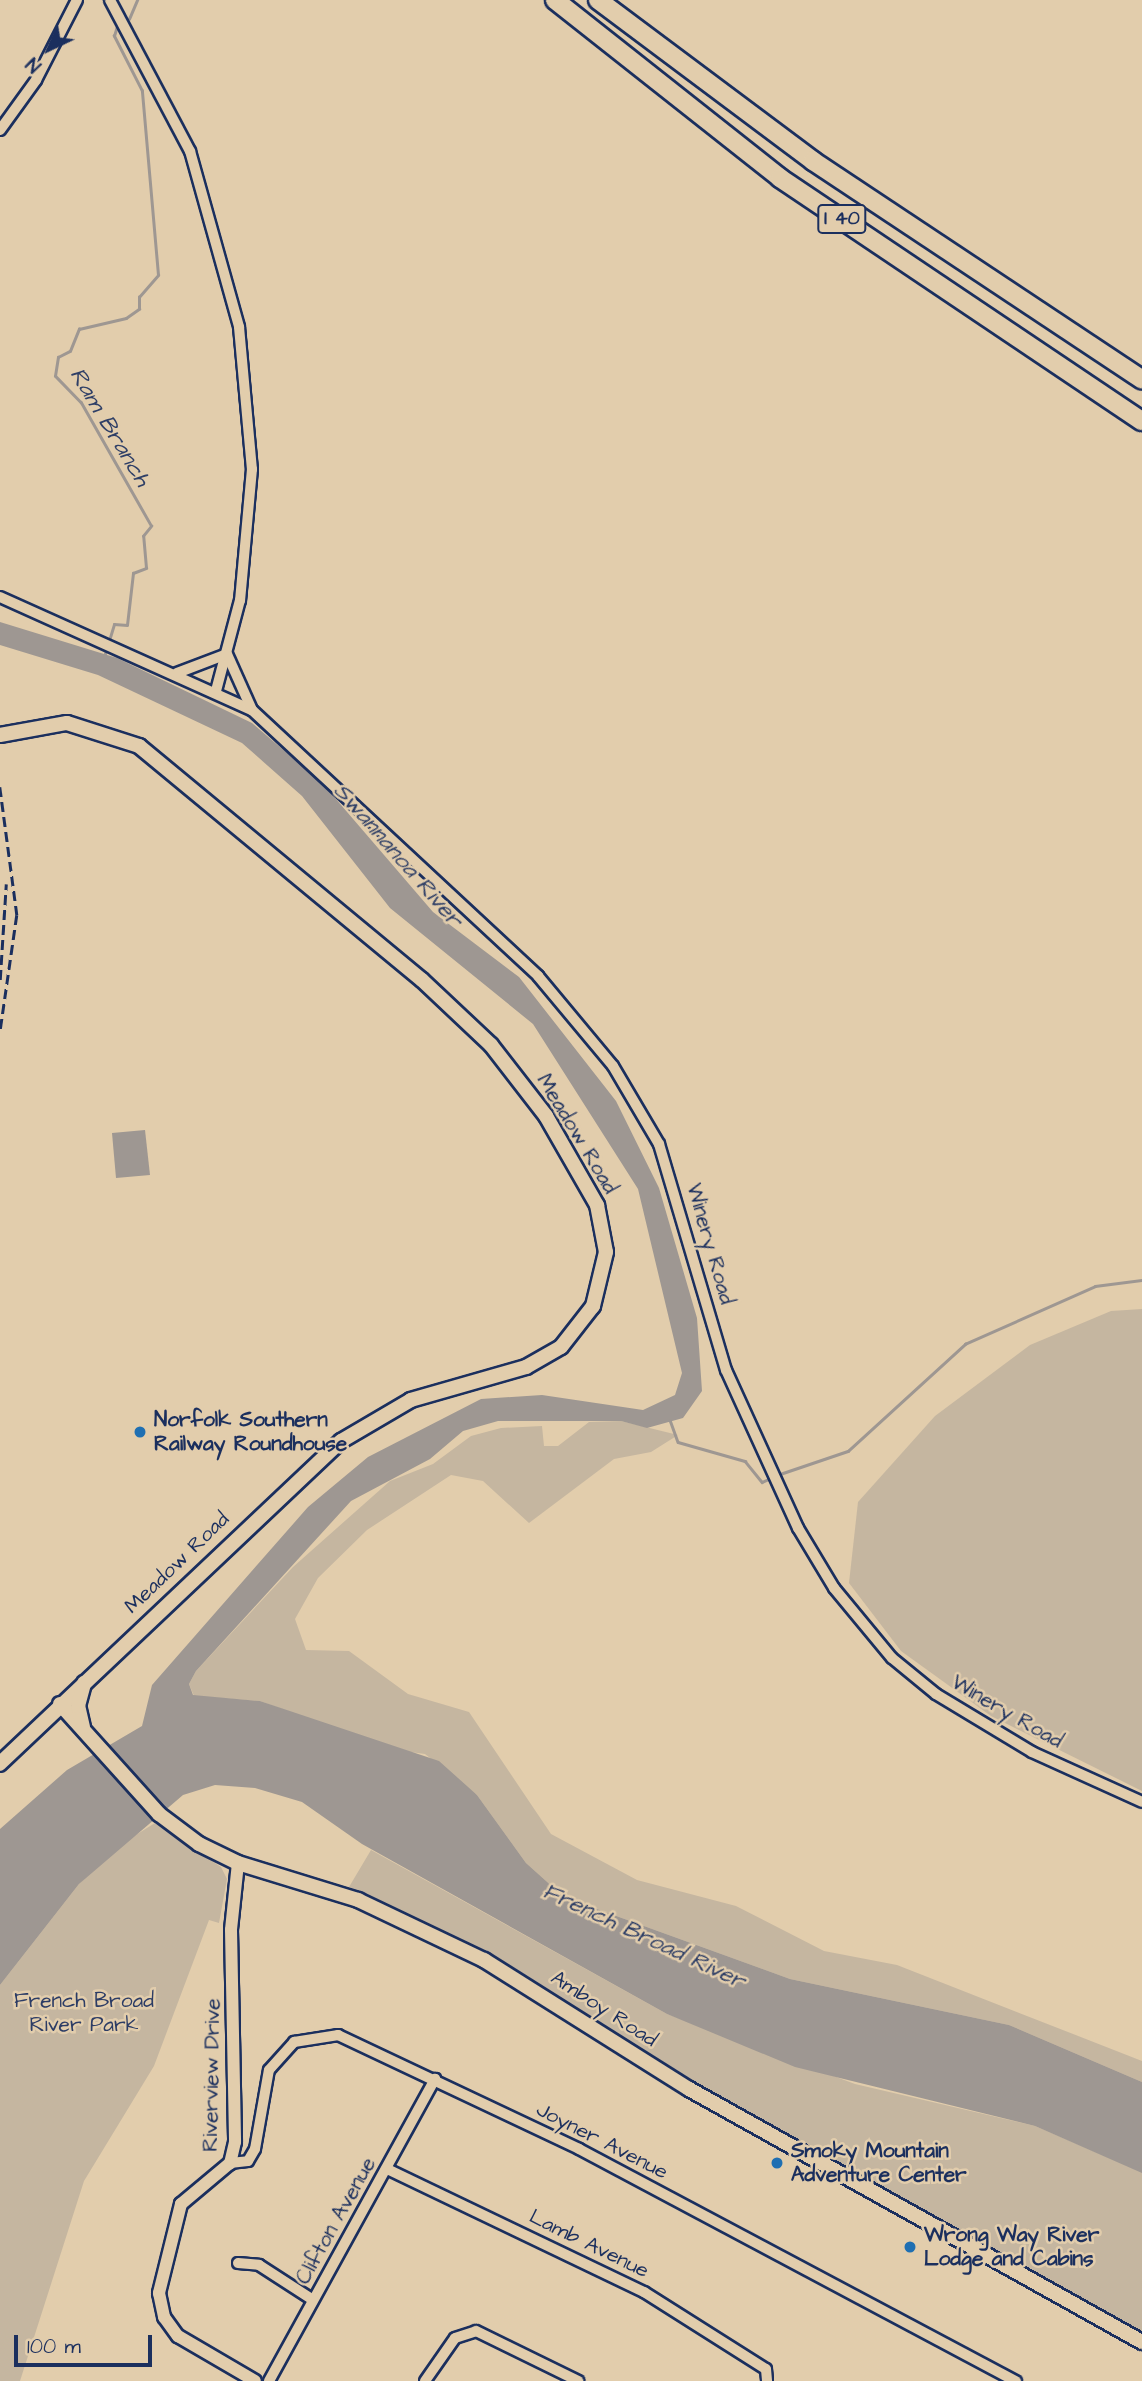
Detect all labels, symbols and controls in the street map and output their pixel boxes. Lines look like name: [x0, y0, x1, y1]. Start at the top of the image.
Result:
north arrow: [14, 14, 84, 84]
text: N: [20, 51, 48, 78]
road number: I 40: [816, 204, 868, 234]
water label: Ram Branch: [64, 363, 156, 491]
water label: Swannanoa River: [328, 777, 468, 933]
street label: Meadow Road: [531, 1069, 623, 1199]
street label: Winery Road: [681, 1181, 739, 1307]
place label: Norfolk Southern Railway Roundhouse: [154, 1407, 347, 1457]
marker: Norfolk Southern Railway Roundhouse: [132, 1424, 148, 1440]
street label: Meadow Road: [119, 1507, 235, 1619]
street label: Winery Road: [947, 1670, 1067, 1754]
water label: French Broad River: [539, 1877, 749, 1995]
street label: Amboy Road: [546, 1965, 662, 2053]
park label: French Broad River Park: [14, 1988, 154, 2038]
street label: Riverview Drive: [198, 1998, 226, 2152]
street label: Joyner Avenue: [532, 2097, 672, 2185]
place label: Smoky Mountain Adventure Center: [791, 2138, 967, 2188]
street label: Clifton Avenue: [291, 2153, 381, 2289]
marker: Smoky Mountain Adventure Center: [769, 2155, 785, 2171]
street label: Lamb Avenue: [525, 2204, 653, 2284]
place label: Wrong Way River Lodge and Cabins: [924, 2222, 1099, 2272]
marker: Wrong Way River Lodge and Cabins: [902, 2239, 918, 2255]
scale bar: [18, 2322, 156, 2366]
text: 100 m: [27, 2332, 81, 2361]

